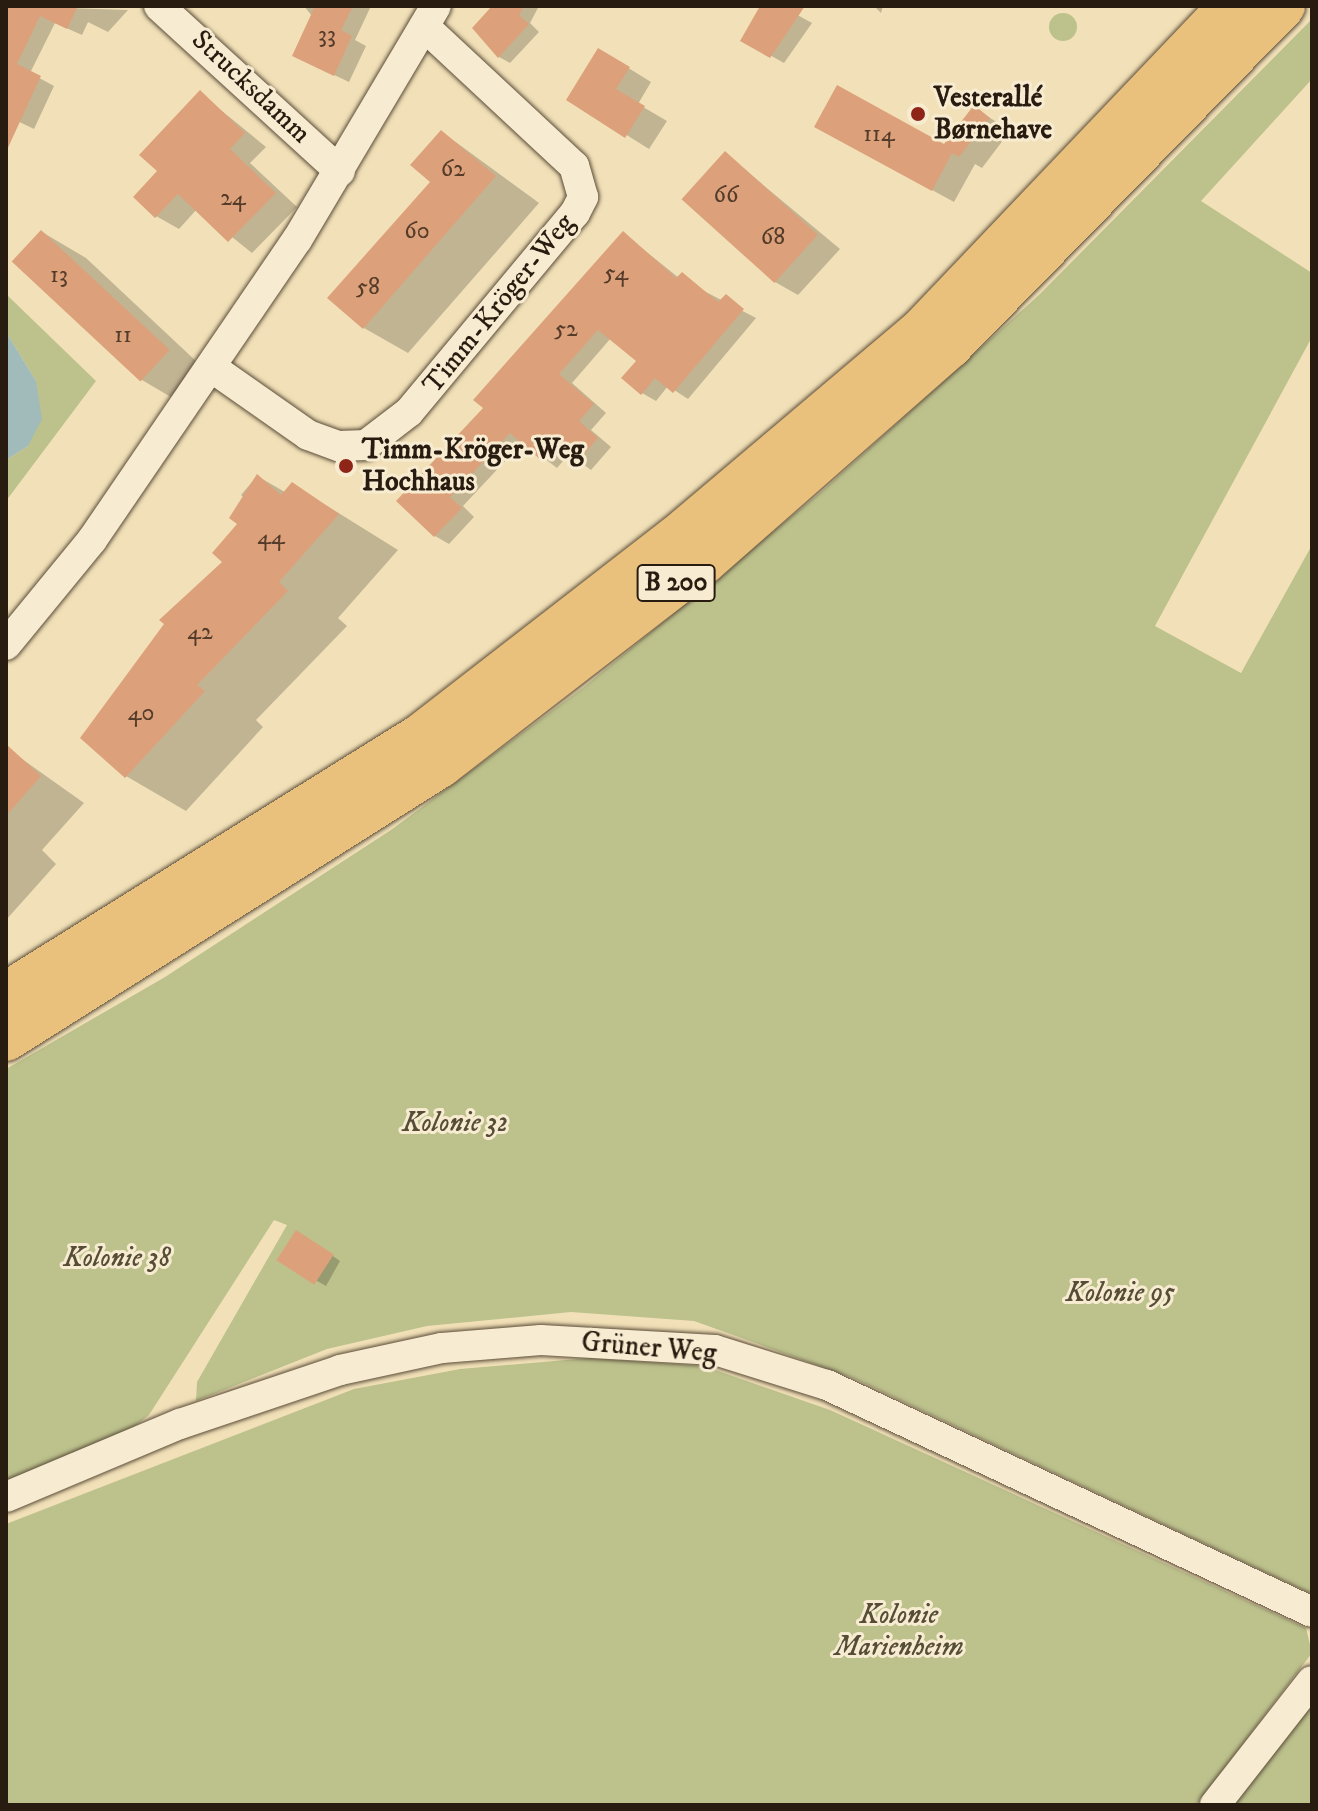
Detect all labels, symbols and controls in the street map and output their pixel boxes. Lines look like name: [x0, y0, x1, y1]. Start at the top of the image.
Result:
house number: 33: [318, 22, 336, 50]
street label: Strucksdamm: [184, 23, 318, 151]
place label: Vesterallé Børnehave: [934, 81, 1052, 147]
marker: Vesterallé Børnehave: [909, 105, 927, 123]
house number: 114: [863, 121, 895, 149]
house number: 62: [441, 156, 465, 184]
house number: 66: [714, 182, 738, 210]
house number: 24: [220, 185, 246, 213]
street label: Timm-Kröger-Weg: [416, 207, 582, 401]
house number: 60: [404, 218, 430, 246]
house number: 68: [761, 224, 785, 252]
house number: 54: [604, 260, 628, 288]
house number: 13: [50, 262, 68, 290]
house number: 58: [356, 274, 380, 302]
house number: 52: [554, 316, 578, 344]
house number: 11: [114, 322, 132, 350]
place label: Timm-Kröger-Weg Hochhaus: [362, 433, 584, 499]
marker: Timm-Kröger-Weg Hochhaus: [337, 457, 355, 475]
house number: 44: [257, 524, 285, 552]
road number: B 200: [636, 561, 716, 605]
house number: 42: [187, 619, 213, 647]
house number: 40: [128, 700, 154, 728]
park label: Kolonie 32: [402, 1106, 508, 1140]
park label: Kolonie 38: [63, 1241, 171, 1275]
park label: Kolonie 95: [1066, 1276, 1174, 1310]
street label: Grüner Weg: [580, 1325, 718, 1371]
park label: Kolonie Marienheim: [834, 1598, 964, 1664]

